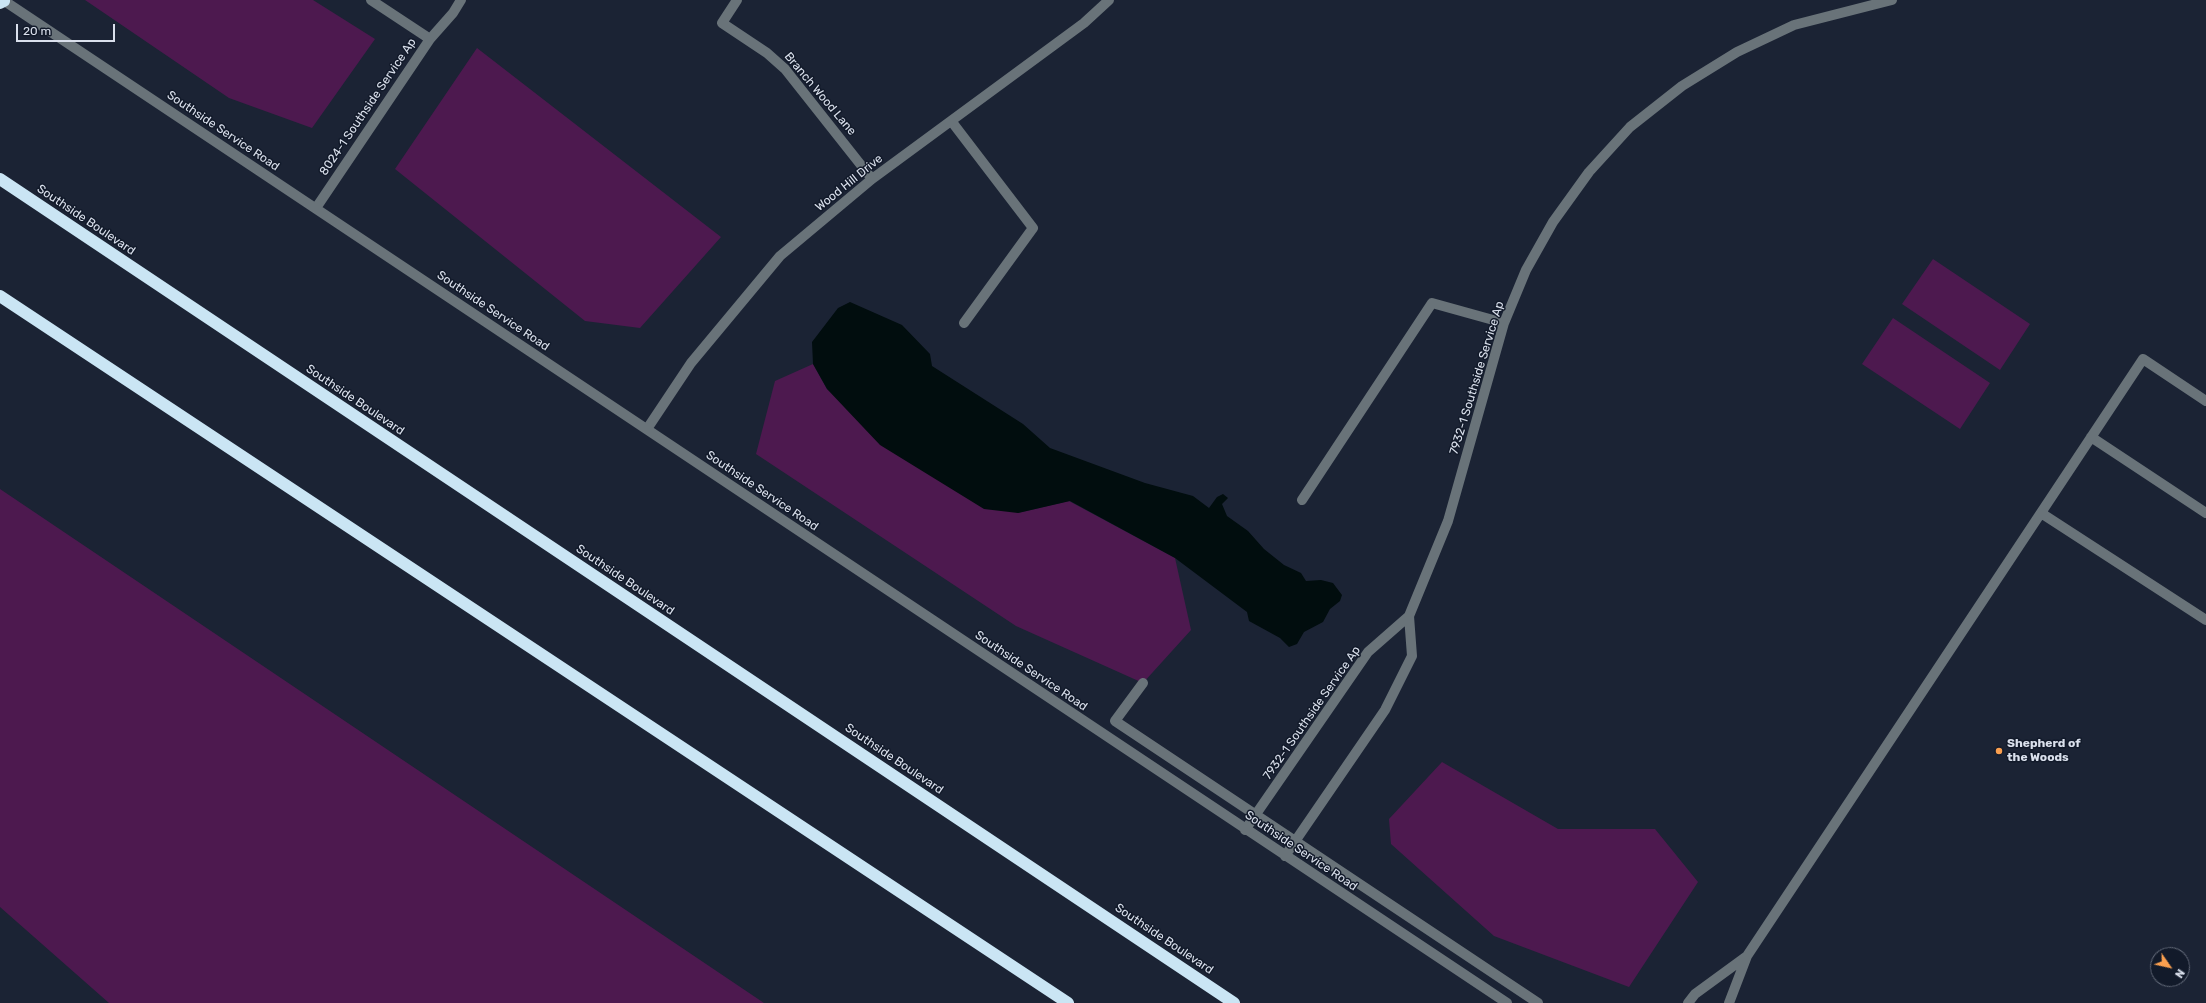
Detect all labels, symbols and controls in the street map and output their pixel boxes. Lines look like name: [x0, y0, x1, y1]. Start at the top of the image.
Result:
scale bar: [18, 16, 117, 42]
text: 20 m: [23, 24, 51, 38]
street label: 8024-1 Southside Service Ap: [317, 36, 419, 178]
street label: Branch Wood Lane: [781, 50, 859, 138]
street label: Southside Service Road: [164, 88, 282, 174]
street label: Wood Hill Drive: [812, 151, 886, 215]
street label: Southside Boulevard: [34, 182, 138, 258]
street label: Southside Service Road: [434, 268, 552, 354]
street label: 7932-1 Southside Service Ap: [1447, 300, 1507, 456]
street label: Southside Boulevard: [303, 362, 407, 438]
street label: Southside Service Road: [703, 448, 821, 534]
street label: Southside Boulevard: [573, 542, 677, 618]
street label: Southside Service Road: [972, 628, 1090, 714]
street label: 7932-1 Southside Service Ap: [1260, 643, 1364, 783]
street label: Southside Boulevard: [842, 721, 946, 797]
place label: Shepherd of the Woods: [2007, 737, 2080, 765]
marker: Shepherd of the Woods: [1994, 746, 2004, 756]
street label: Southside Service Road: [1242, 808, 1360, 894]
street label: Southside Boulevard: [1112, 901, 1216, 977]
north arrow: [2150, 947, 2190, 987]
text: N: [2172, 967, 2187, 980]

